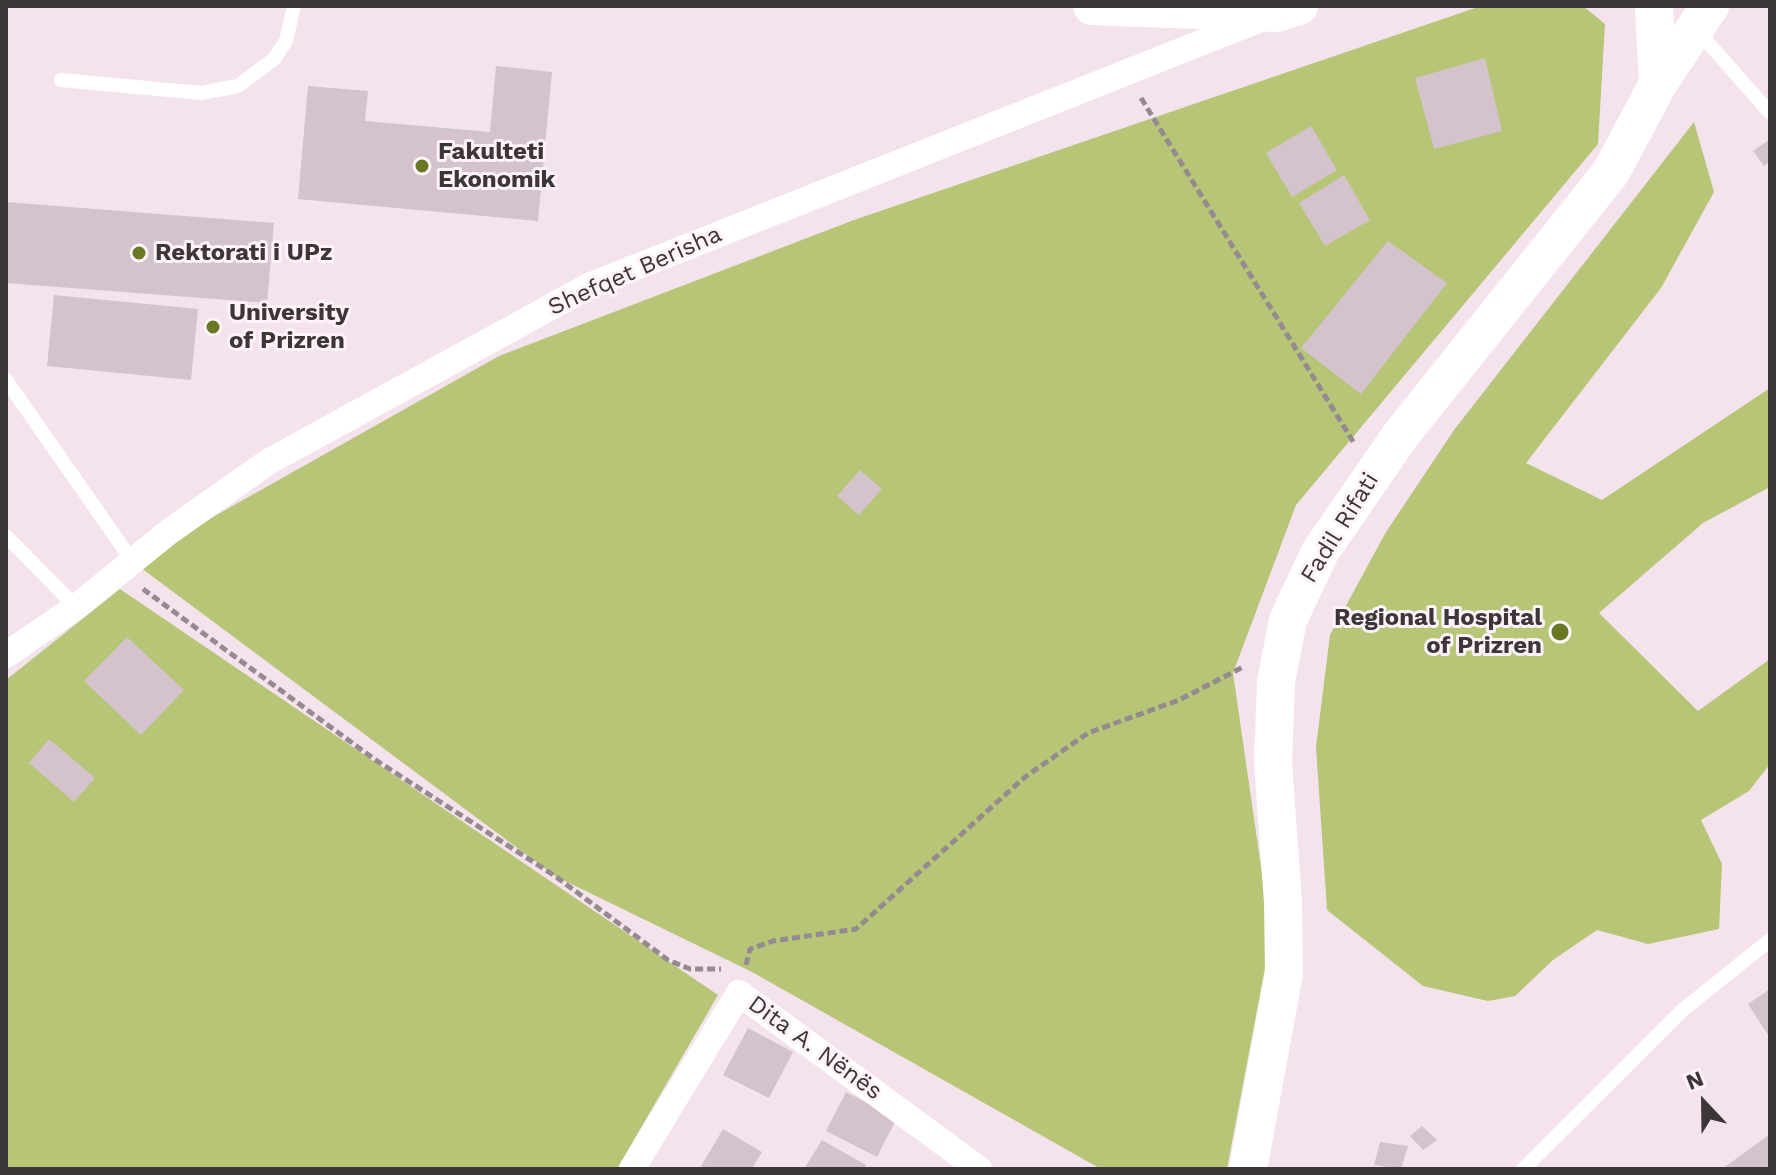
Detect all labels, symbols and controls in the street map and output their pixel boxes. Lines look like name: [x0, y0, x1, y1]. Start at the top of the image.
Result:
place label: Fakulteti Ekonomik: [438, 138, 556, 194]
marker: Fakulteti Ekonomik: [413, 157, 431, 175]
street label: Shefqet Berisha: [544, 220, 726, 322]
place label: Rektorati i UPz: [155, 239, 332, 267]
marker: Rektorati i UPz: [130, 244, 148, 262]
place label: University of Prizren: [229, 299, 349, 355]
marker: University of Prizren: [204, 318, 222, 336]
street label: Fadil Rifati: [1295, 468, 1385, 588]
place label: Regional Hospital of Prizren: [1334, 604, 1542, 660]
marker: Regional Hospital of Prizren: [1549, 621, 1571, 643]
street label: Dita A. Nënës: [742, 990, 888, 1106]
north arrow: [1664, 1063, 1744, 1143]
text: N: [1683, 1066, 1707, 1095]

